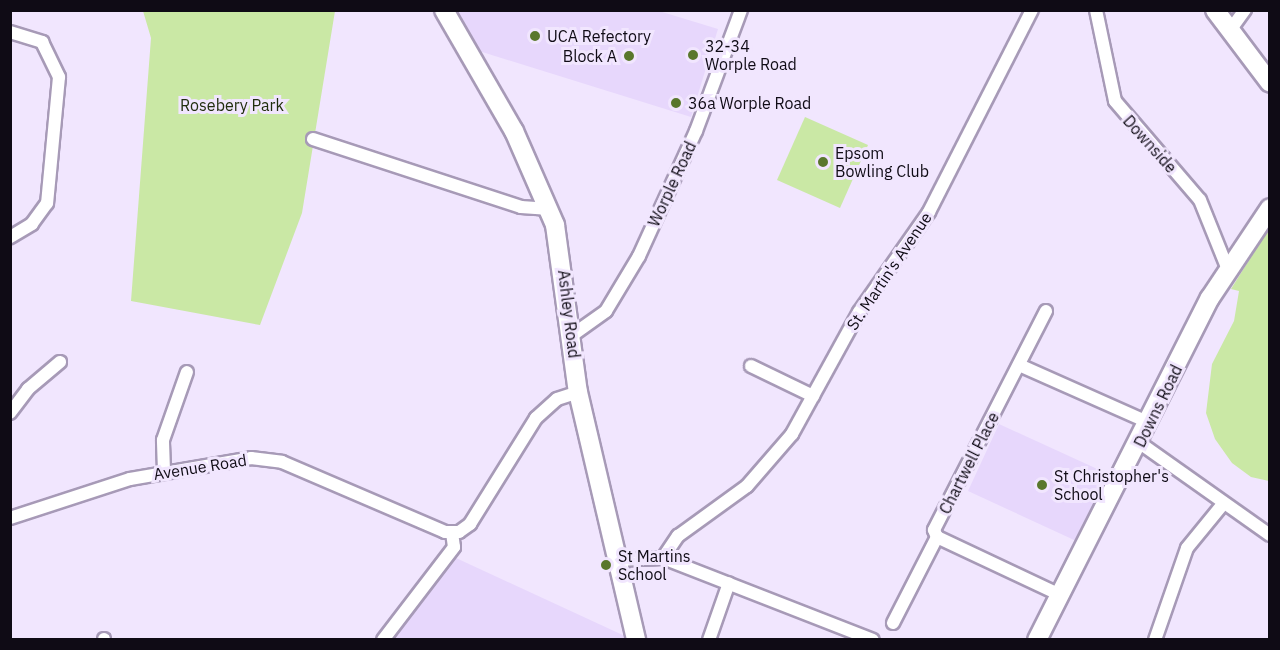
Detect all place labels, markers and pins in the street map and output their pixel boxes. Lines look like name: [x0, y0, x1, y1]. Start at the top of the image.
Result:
place label: UCA Refectory: [547, 26, 651, 46]
marker: UCA Refectory: [528, 29, 542, 43]
place label: 32-34 Worple Road: [705, 36, 797, 74]
place label: Block A: [563, 46, 617, 66]
marker: 32-34 Worple Road: [686, 48, 700, 62]
marker: Block A: [622, 49, 636, 63]
place label: 36a Worple Road: [688, 93, 811, 113]
marker: 36a Worple Road: [669, 96, 683, 110]
place label: Epsom Bowling Club: [835, 143, 929, 181]
marker: Epsom Bowling Club: [816, 155, 830, 169]
place label: St Christopher's School: [1054, 466, 1169, 504]
marker: St Christopher's School: [1035, 478, 1049, 492]
place label: St Martins School: [618, 546, 691, 584]
marker: St Martins School: [599, 558, 613, 572]

